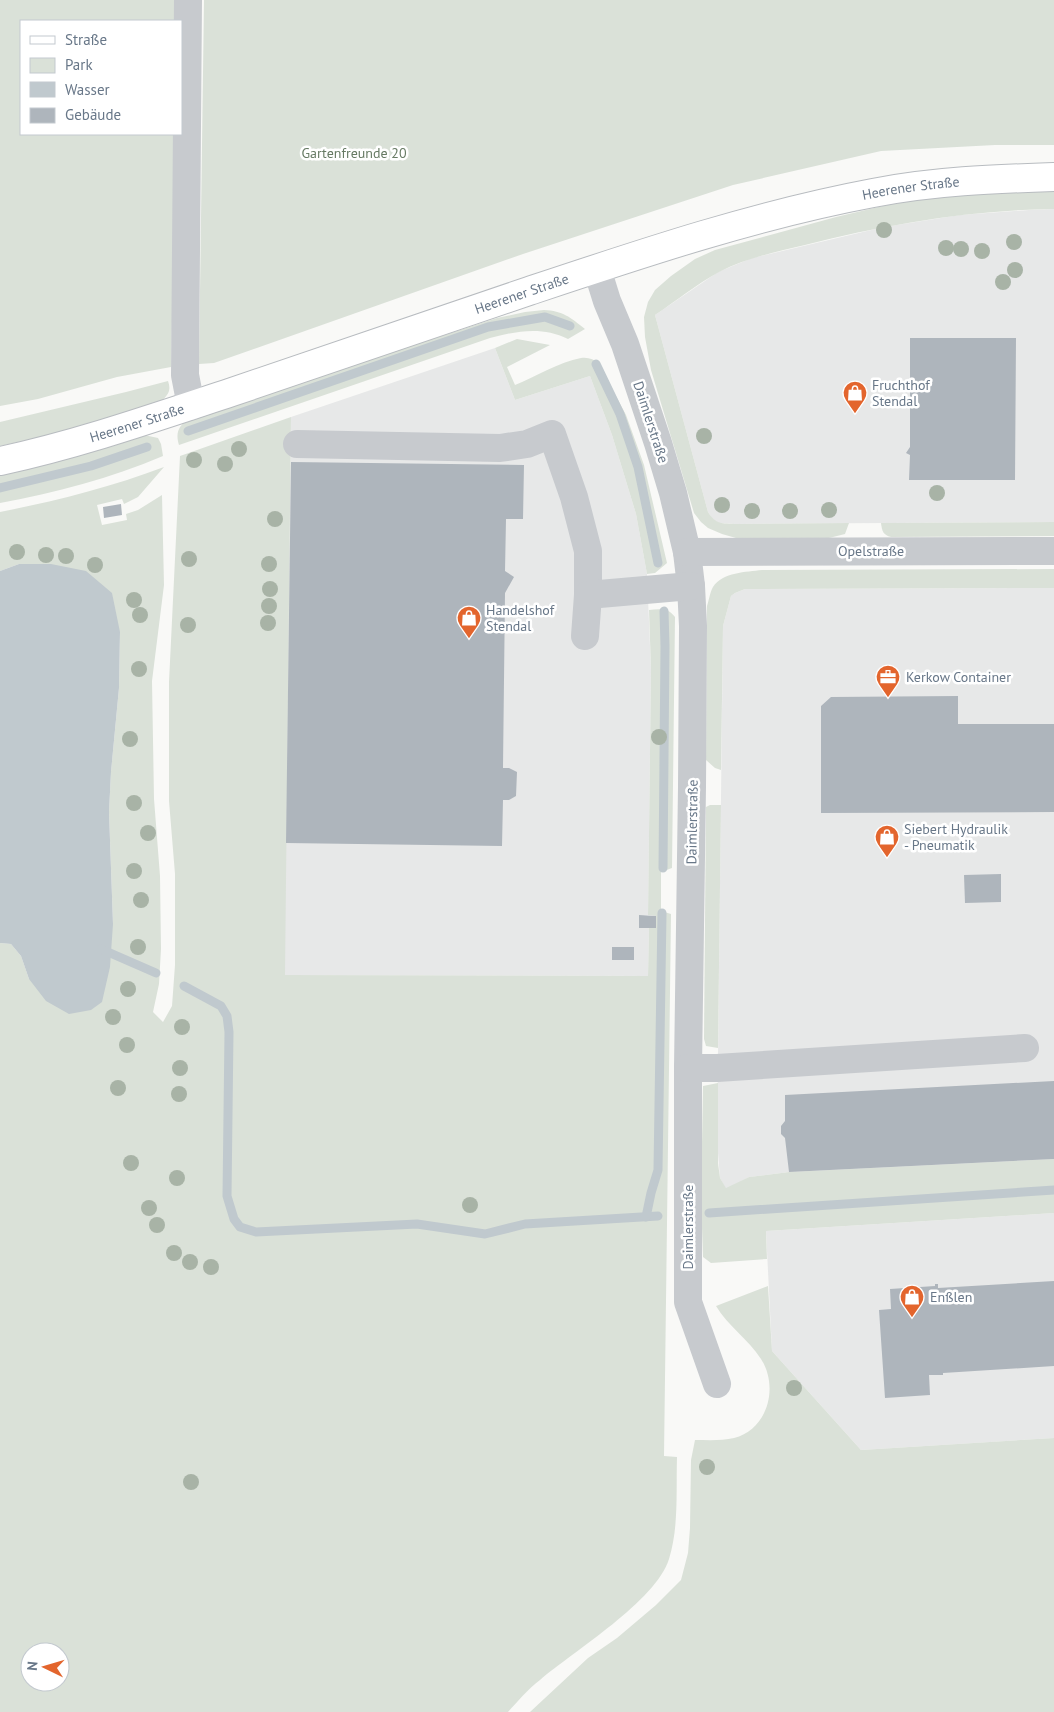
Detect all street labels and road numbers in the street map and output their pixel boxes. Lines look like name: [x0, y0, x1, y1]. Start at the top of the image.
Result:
street label: Heerener Straße: [861, 173, 960, 204]
street label: Heerener Straße: [472, 269, 571, 318]
street label: Daimlerstraße: [629, 379, 673, 465]
street label: Heerener Straße: [87, 399, 186, 446]
street label: Opelstraße: [838, 542, 904, 560]
street label: Daimlerstraße: [682, 779, 702, 865]
street label: Daimlerstraße: [679, 1185, 697, 1269]

